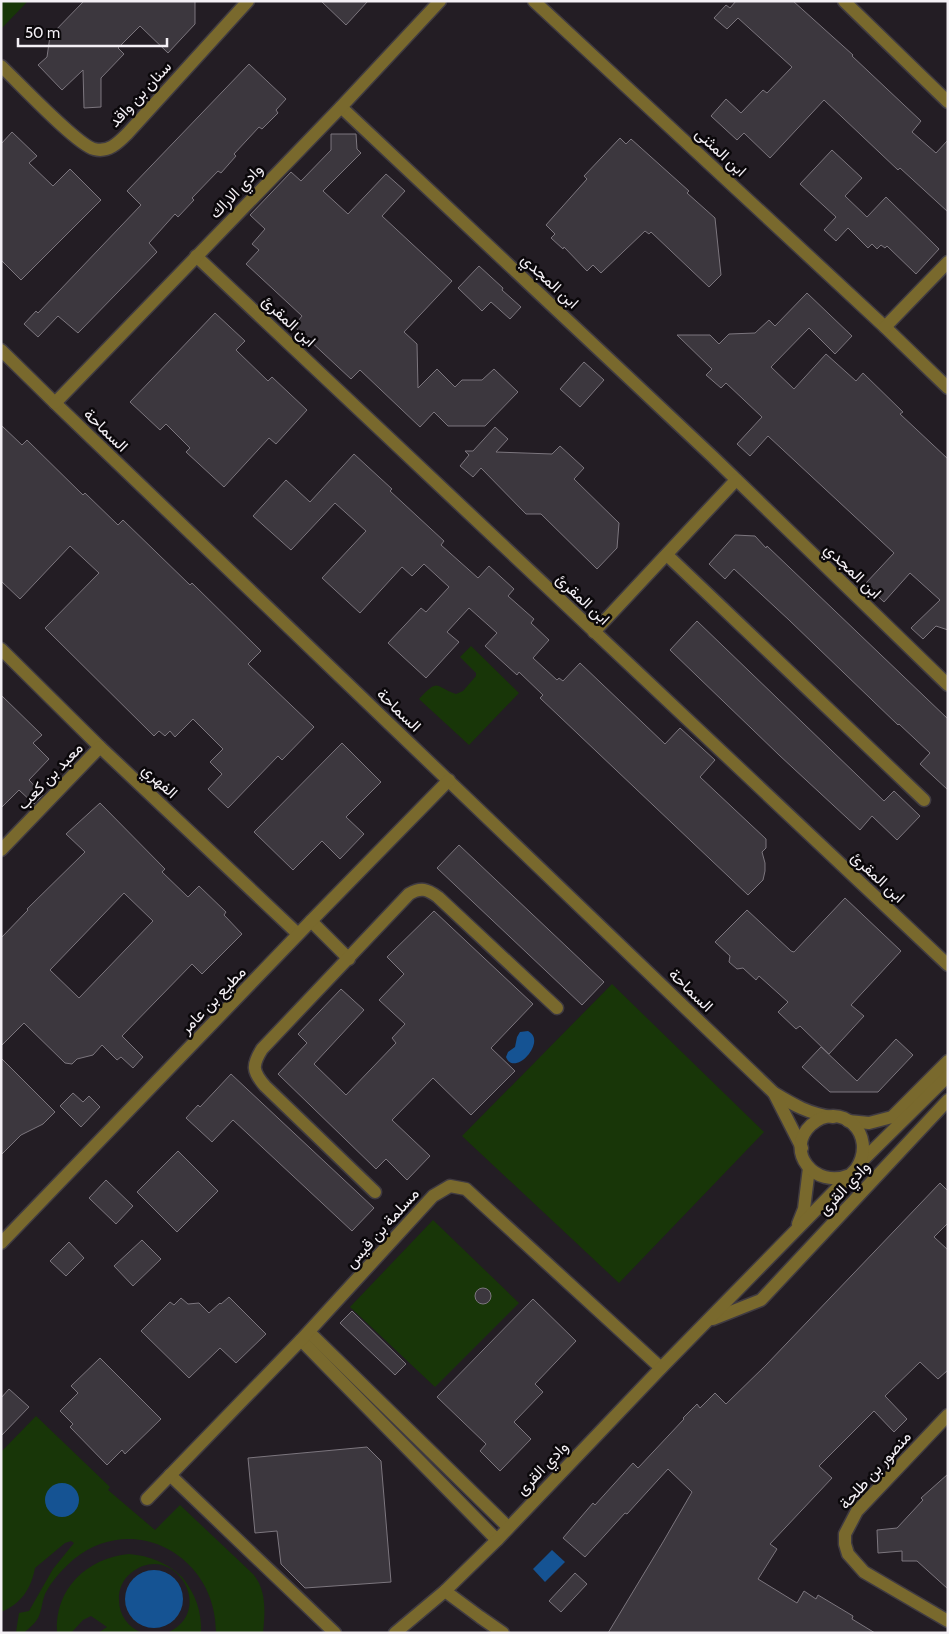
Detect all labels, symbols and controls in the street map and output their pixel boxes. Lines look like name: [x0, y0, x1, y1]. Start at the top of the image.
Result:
scale bar: [18, 15, 166, 47]
text: 50 m: [25, 24, 60, 42]
street label: سنان بن واقد: [105, 57, 176, 132]
street label: ابن المثنى: [691, 124, 750, 181]
street label: وادي الاراك: [205, 160, 269, 225]
street label: ابن المجدي: [515, 250, 583, 315]
street label: ابن المقرئ: [258, 291, 320, 351]
street label: السماحة: [80, 404, 132, 456]
street label: ابن المجدي: [818, 539, 885, 606]
street label: ابن المقرئ: [552, 569, 614, 629]
street label: السماحة: [373, 684, 425, 736]
street label: معبد بن كعب: [13, 738, 88, 814]
street label: الفهري: [136, 760, 182, 805]
street label: ابن المقرئ: [847, 847, 909, 907]
street label: مطيع بن عامر: [175, 962, 251, 1040]
street label: السماحة: [665, 964, 717, 1016]
street label: وادي القرى: [814, 1157, 877, 1222]
street label: مسلمة بن قيس: [341, 1184, 424, 1273]
street label: منصور بن طلحة: [835, 1427, 916, 1514]
street label: وادي القرى: [512, 1437, 575, 1502]

